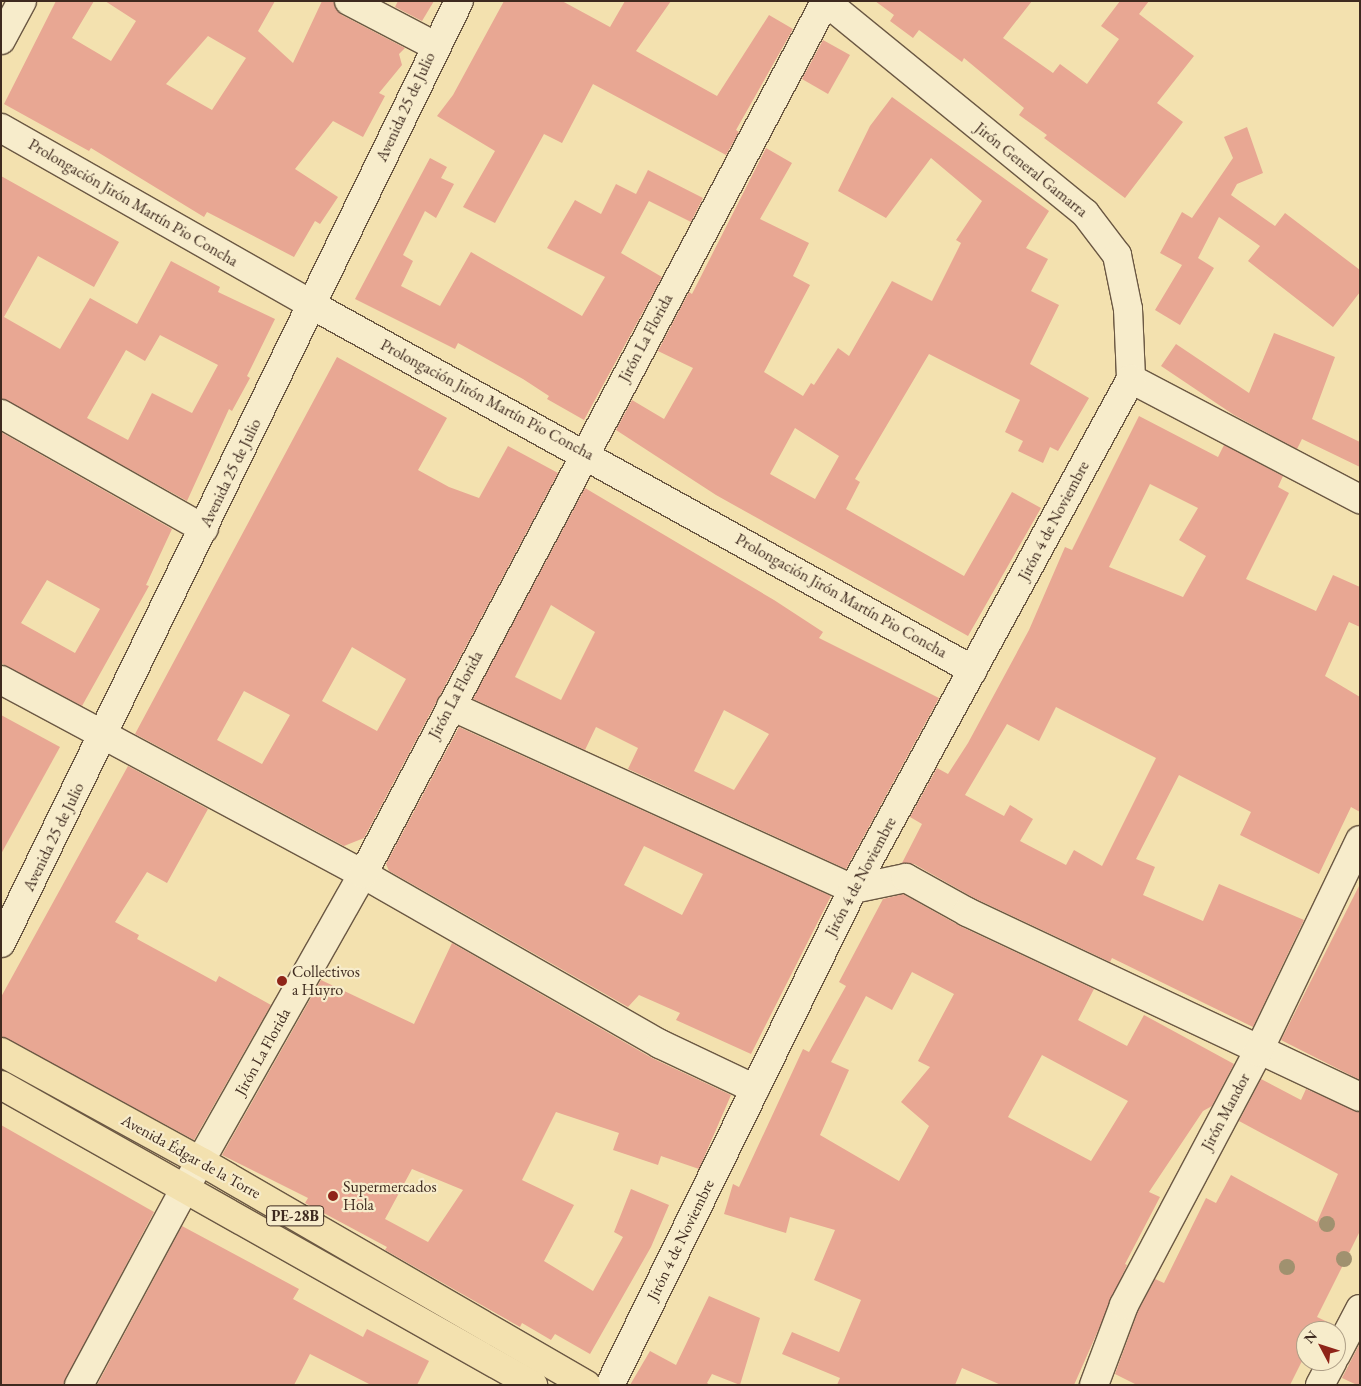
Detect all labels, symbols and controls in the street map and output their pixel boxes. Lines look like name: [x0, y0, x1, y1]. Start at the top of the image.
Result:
street label: Avenida 25 de Julio: [372, 49, 440, 165]
street label: Jirón General Gamarra: [971, 119, 1091, 221]
street label: Prolongación Jirón Martín Pio Concha: [25, 135, 241, 271]
street label: Jirón La Florida: [615, 291, 677, 385]
street label: Prolongación Jirón Martín Pio Concha: [377, 335, 597, 465]
street label: Avenida 25 de Julio: [196, 416, 266, 530]
street label: Jirón 4 de Noviembre: [1014, 458, 1094, 584]
street label: Prolongación Jirón Martín Pio Concha: [732, 530, 950, 662]
street label: Jirón La Florida: [425, 648, 487, 742]
street label: Avenida 25 de Julio: [19, 780, 89, 894]
street label: Jirón 4 de Noviembre: [821, 814, 901, 940]
place label: Collectivos a Huyro: [292, 962, 360, 1000]
marker: Collectivos a Huyro: [276, 975, 288, 987]
street label: Jirón La Florida: [231, 1005, 295, 1099]
street label: Jirón Mandor: [1198, 1070, 1254, 1154]
street label: Avenida Édgar de la Torre: [118, 1111, 264, 1203]
street label: Jirón 4 de Noviembre: [643, 1176, 719, 1304]
place label: Supermercados Hola: [343, 1177, 437, 1215]
marker: Supermercados Hola: [327, 1190, 339, 1202]
road number: PE-28B: [265, 1204, 325, 1228]
north arrow: [1296, 1321, 1346, 1371]
text: N: [1300, 1327, 1321, 1347]

